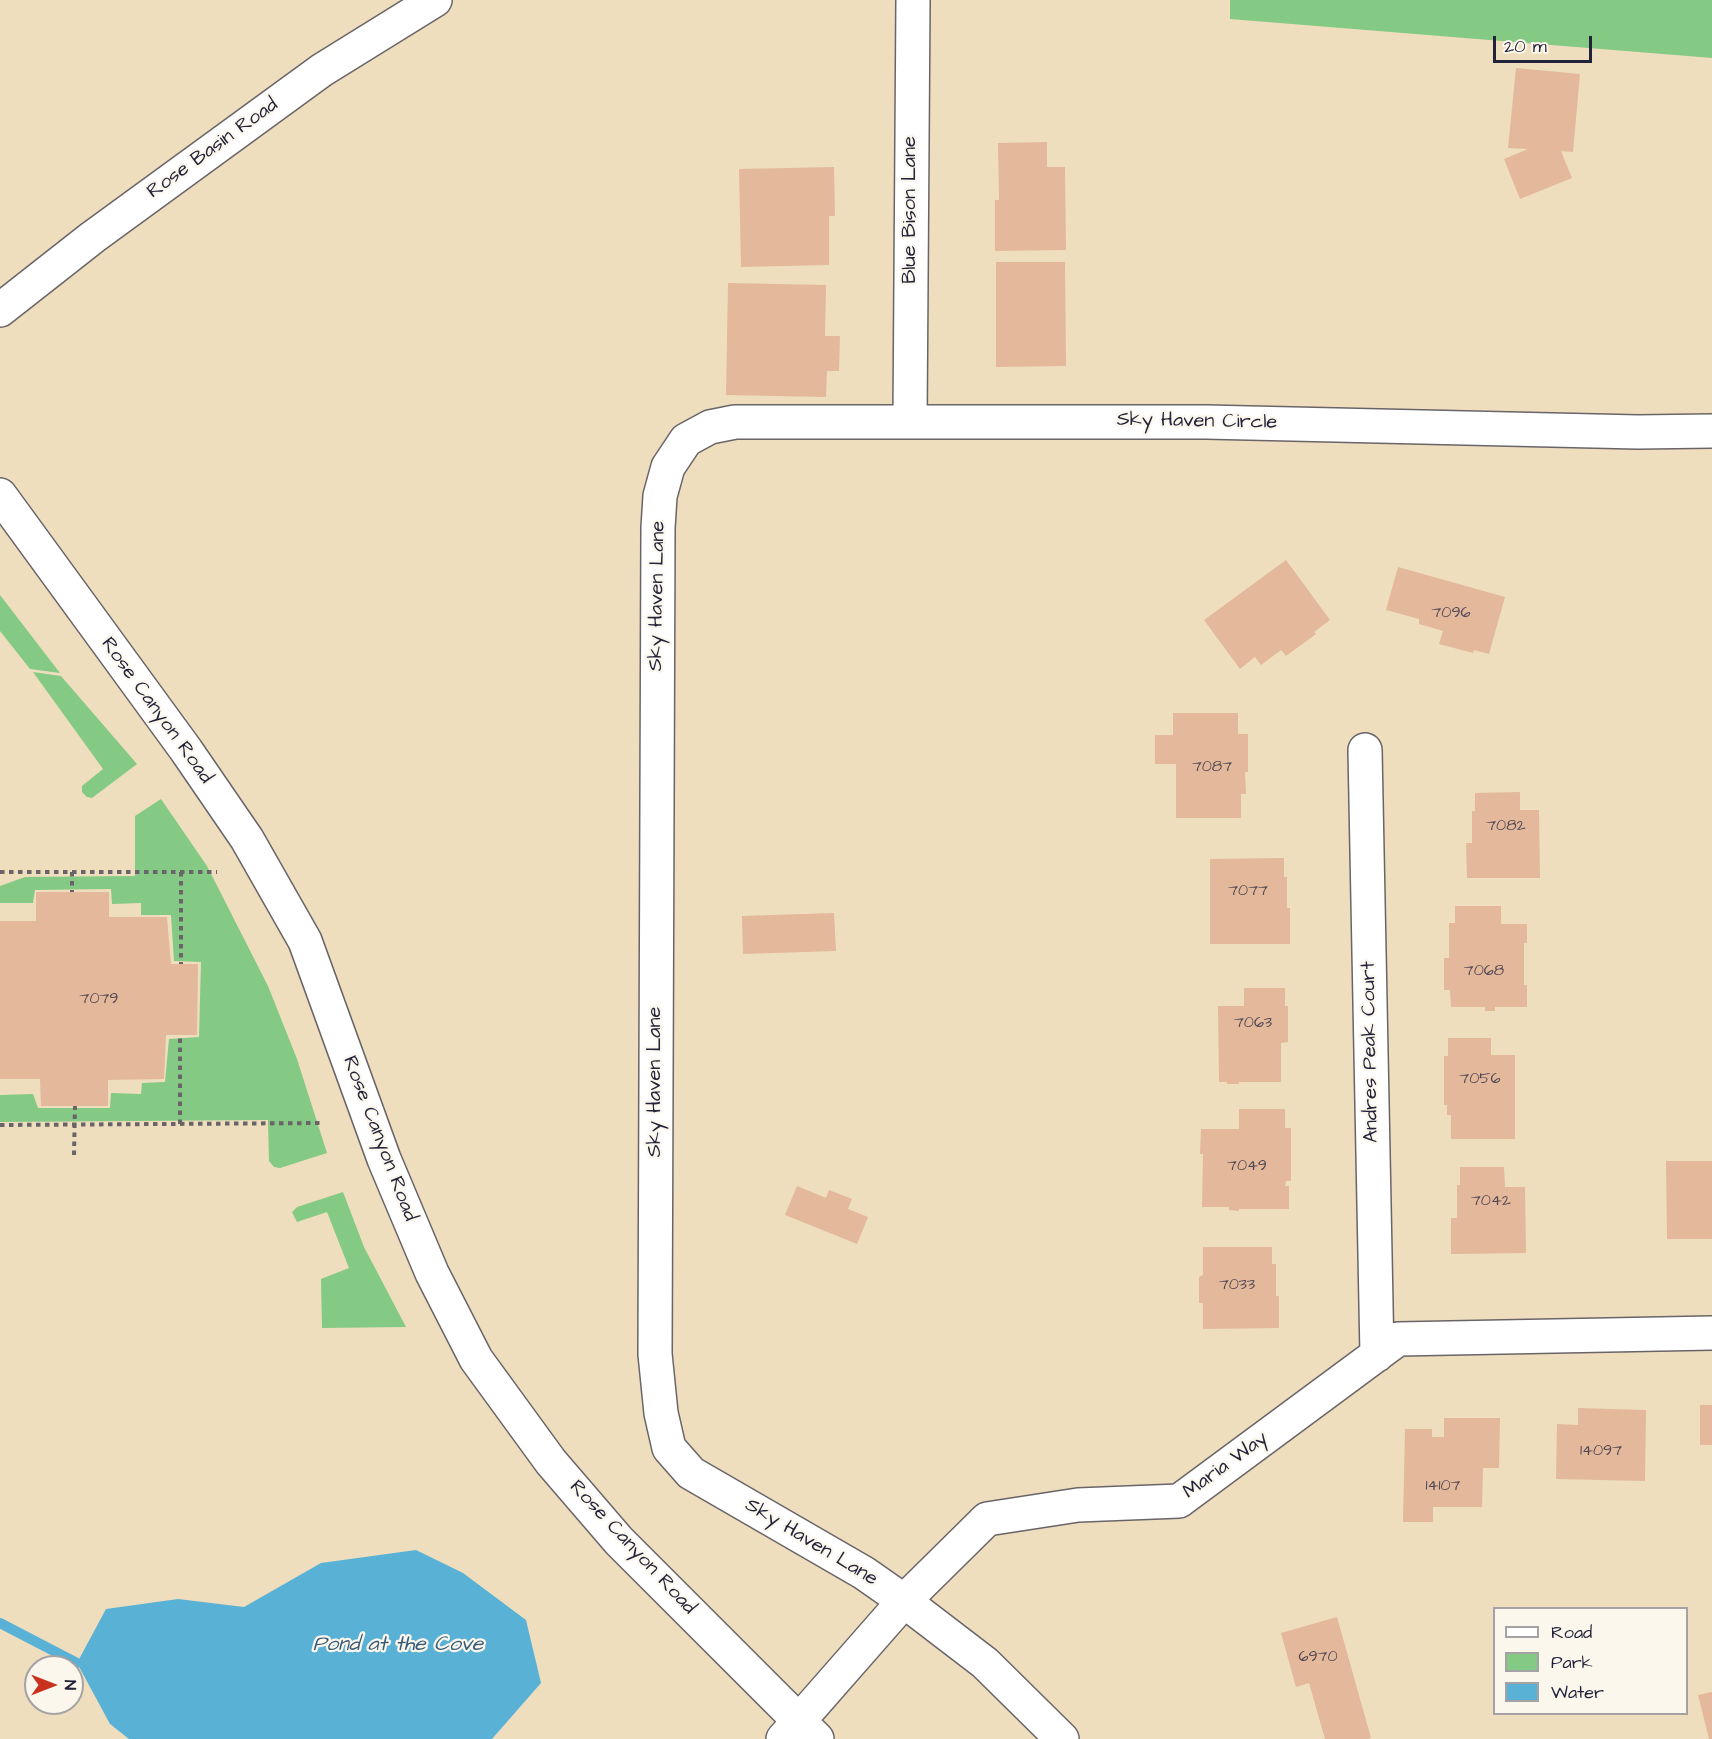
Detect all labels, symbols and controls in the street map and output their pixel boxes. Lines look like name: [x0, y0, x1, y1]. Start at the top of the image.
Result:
scale bar: [1496, 24, 1595, 62]
text: 20 m: [1504, 34, 1547, 59]
street label: Rose Basin Road: [143, 94, 283, 204]
street label: Blue Bison Lane: [899, 136, 923, 284]
street label: Sky Haven Circle: [1117, 409, 1277, 435]
street label: Sky Haven Lane: [645, 521, 671, 671]
house number: 7096: [1431, 604, 1471, 624]
street label: Rose Canyon Road: [95, 633, 217, 789]
house number: 7087: [1192, 758, 1232, 778]
house number: 7082: [1486, 817, 1526, 837]
house number: 7077: [1228, 882, 1268, 902]
street label: Andres Peak Court: [1357, 961, 1385, 1143]
house number: 7068: [1464, 962, 1504, 982]
house number: 7079: [80, 990, 118, 1010]
street label: Sky Haven Lane: [644, 1007, 668, 1157]
house number: 7063: [1234, 1014, 1272, 1034]
street label: Rose Canyon Road: [336, 1053, 422, 1225]
house number: 7056: [1459, 1070, 1501, 1090]
house number: 7049: [1227, 1157, 1267, 1177]
house number: 7042: [1471, 1192, 1511, 1212]
house number: 7033: [1219, 1276, 1255, 1296]
street label: Maria Way: [1179, 1427, 1273, 1505]
house number: 14097: [1580, 1442, 1622, 1462]
street label: Rose Canyon Road: [564, 1476, 700, 1620]
house number: 14107: [1426, 1477, 1460, 1497]
street label: Sky Haven Lane: [740, 1494, 882, 1592]
legend: [1493, 1607, 1688, 1715]
text: Road: [1551, 1620, 1592, 1645]
water label: Pond at the Cove: [313, 1633, 483, 1659]
house number: 6970: [1298, 1648, 1338, 1668]
text: Park: [1551, 1650, 1593, 1675]
north arrow: [24, 1655, 84, 1715]
text: N: [59, 1680, 81, 1690]
text: Water: [1551, 1680, 1604, 1705]

